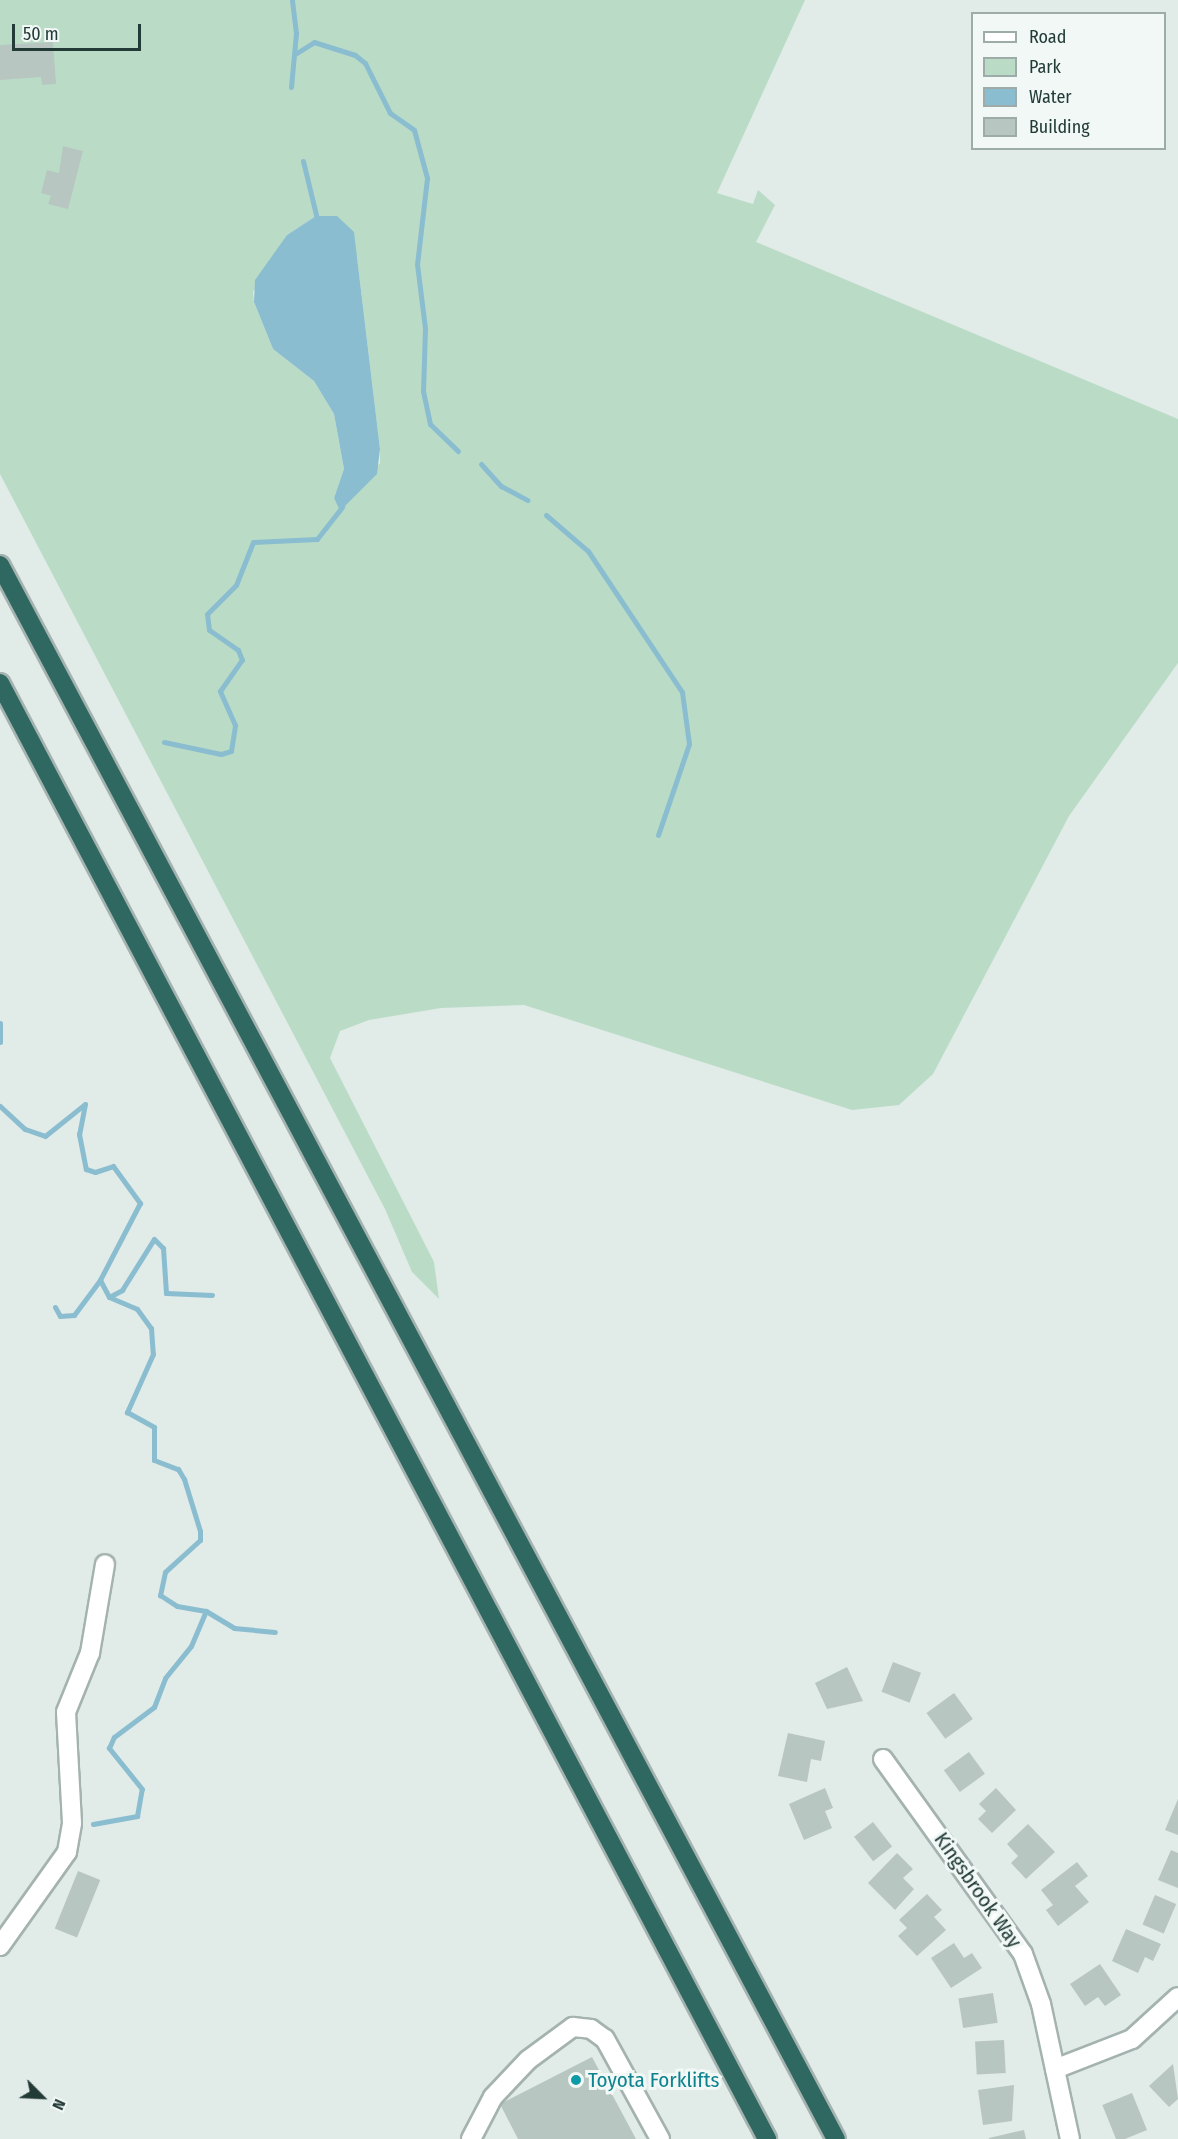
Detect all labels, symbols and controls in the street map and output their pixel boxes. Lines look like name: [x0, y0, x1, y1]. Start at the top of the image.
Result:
scale bar: [15, 12, 144, 50]
legend: [971, 12, 1166, 150]
text: 50 m: [23, 23, 59, 45]
text: Road: [1029, 26, 1066, 48]
text: Park: [1029, 56, 1061, 78]
text: Water: [1029, 86, 1072, 108]
text: Building: [1029, 116, 1090, 138]
street label: Kingsbrook Way: [929, 1827, 1027, 1953]
north arrow: [12, 2067, 72, 2127]
place label: Toyota Forklifts: [588, 2067, 720, 2093]
marker: Toyota Forklifts: [569, 2073, 583, 2087]
text: N: [48, 2096, 70, 2113]

